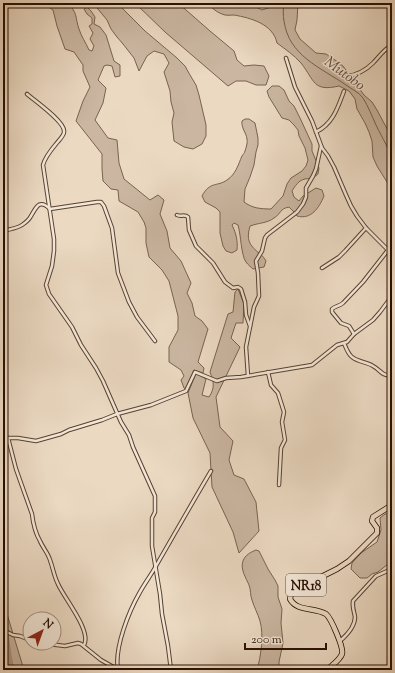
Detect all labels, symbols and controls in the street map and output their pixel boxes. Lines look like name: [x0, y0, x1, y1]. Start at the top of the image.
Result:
water label: Mutobo: [319, 52, 369, 96]
road number: NR18: [286, 574, 326, 596]
north arrow: [22, 611, 62, 651]
text: N: [39, 615, 57, 633]
scale bar: [245, 625, 326, 651]
text: 200 m: [251, 631, 282, 649]

